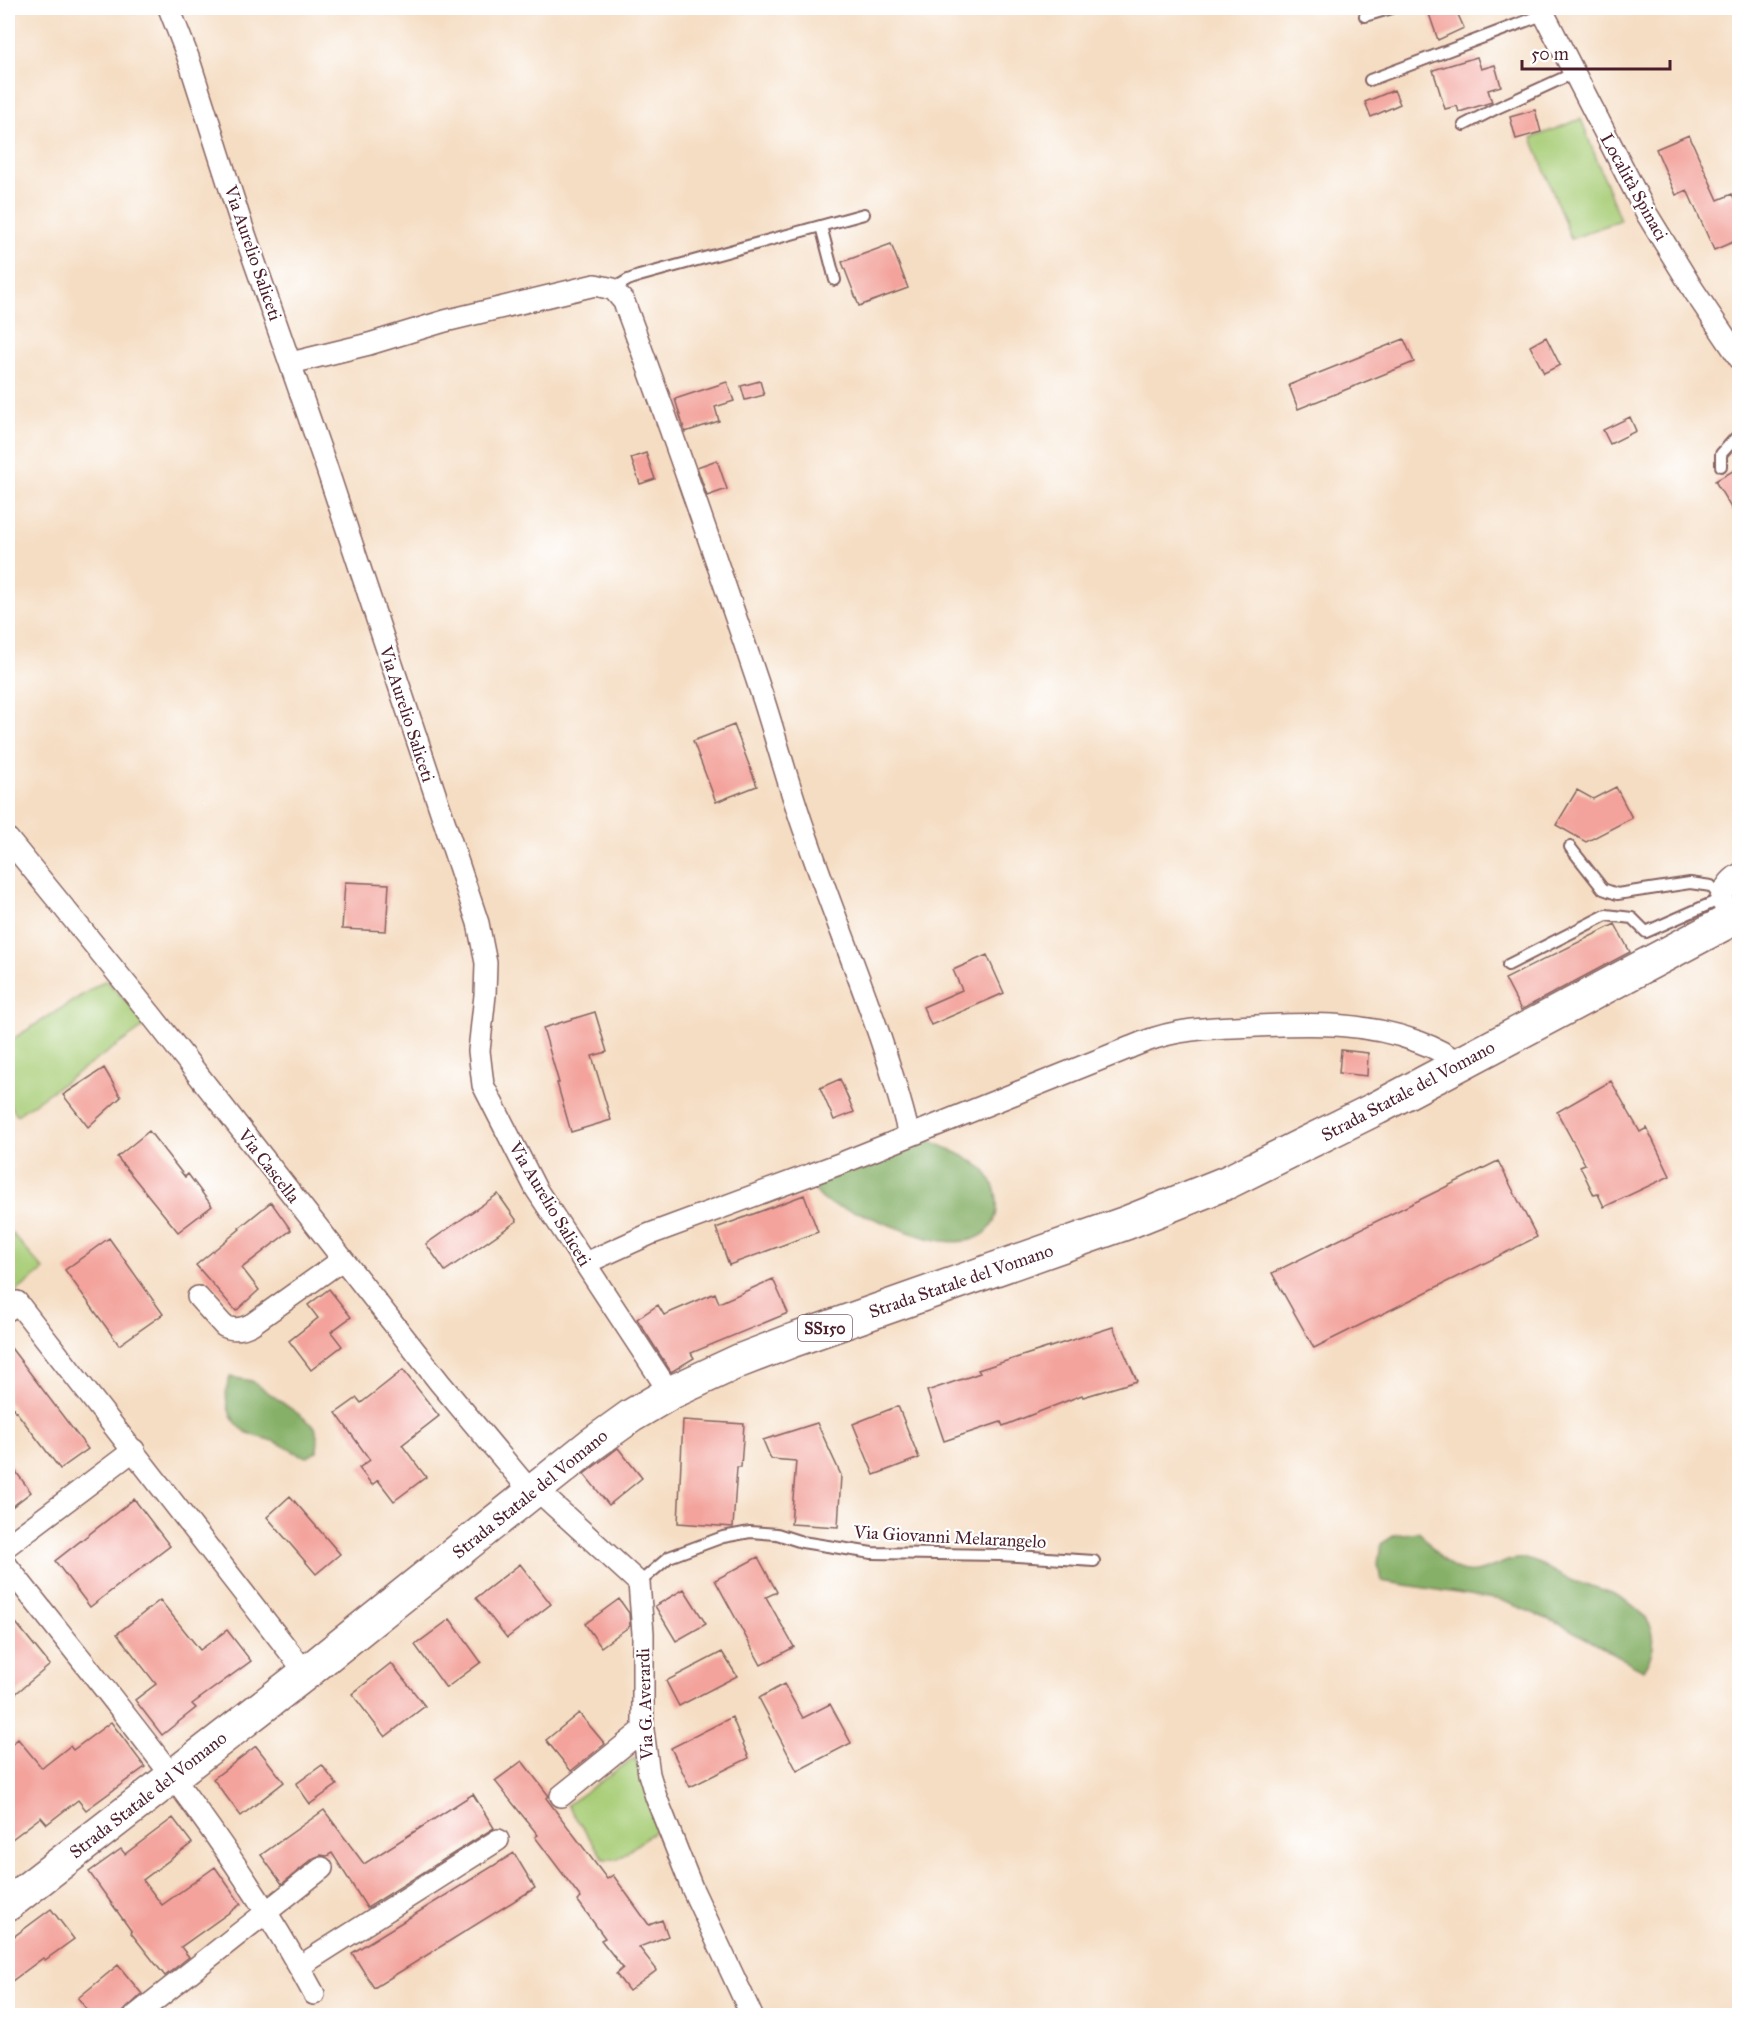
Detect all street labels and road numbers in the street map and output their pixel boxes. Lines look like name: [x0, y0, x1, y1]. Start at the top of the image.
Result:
street label: Località Spinaci: [1595, 129, 1673, 245]
street label: Via Aurelio Saliceti: [219, 182, 286, 324]
street label: Via Aurelio Saliceti: [374, 642, 439, 785]
street label: Strada Statale del Vomano: [1317, 1036, 1499, 1146]
street label: Via Cascella: [233, 1124, 305, 1208]
street label: Via Aurelio Saliceti: [504, 1137, 596, 1270]
street label: Strada Statale del Vomano: [866, 1239, 1056, 1323]
road number: SS150: [798, 1315, 852, 1341]
street label: Strada Statale del Vomano: [448, 1425, 612, 1563]
street label: Via Giovanni Melarangelo: [852, 1521, 1047, 1554]
street label: Via G. Averardi: [632, 1648, 658, 1761]
street label: Strada Statale del Vomano: [65, 1727, 231, 1863]

